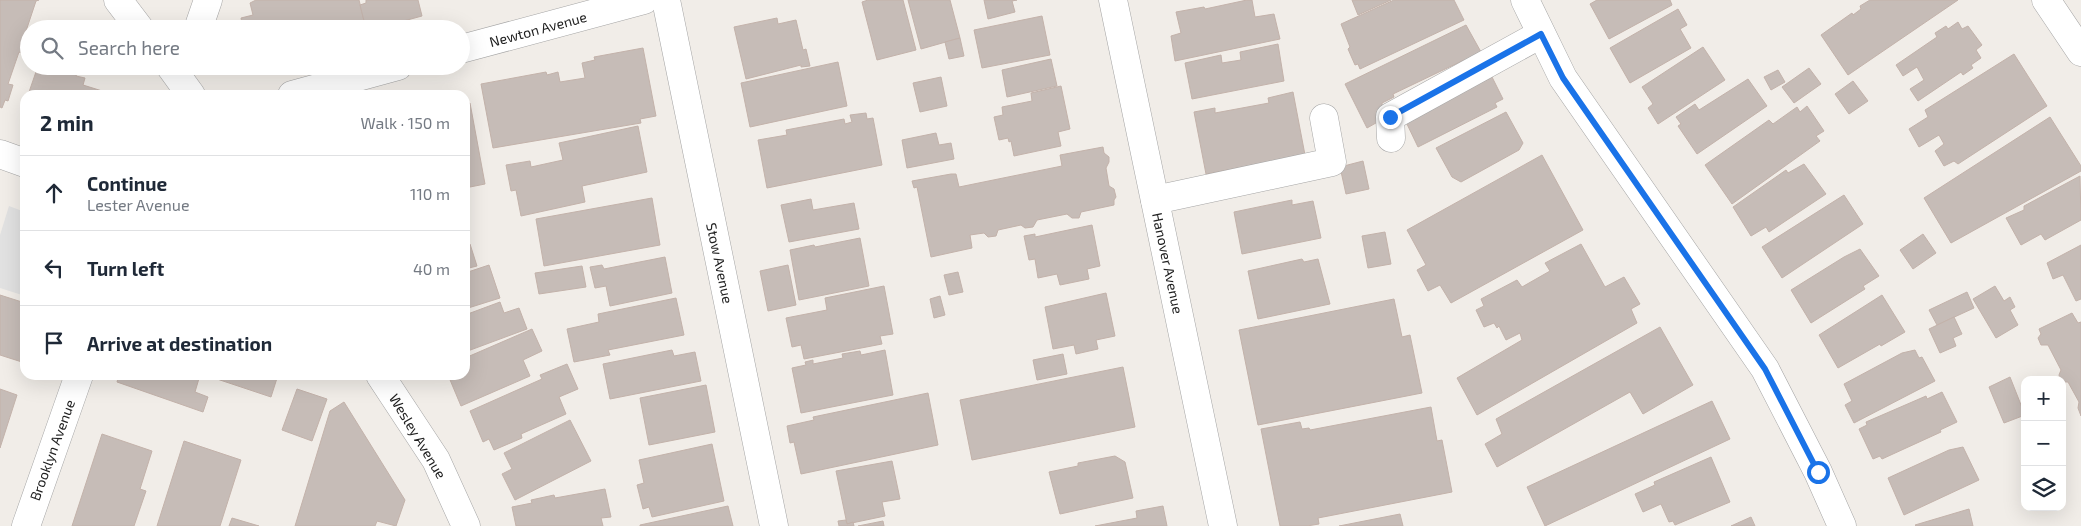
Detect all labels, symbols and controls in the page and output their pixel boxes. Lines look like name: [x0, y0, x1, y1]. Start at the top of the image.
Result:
street label: Newton Avenue: [487, 8, 589, 50]
search box: [20, 20, 470, 75]
icon: search: [38, 34, 66, 62]
text: Search here: [78, 36, 180, 59]
route end: [1379, 106, 1402, 129]
text: 2 min: [40, 110, 94, 135]
text: Walk · 150 m: [360, 113, 450, 132]
text: Continue: [87, 172, 167, 195]
icon: ahead: [40, 179, 68, 207]
text: 110 m: [410, 184, 450, 203]
text: Lester Avenue: [87, 195, 189, 214]
street label: Hanover Avenue: [1149, 211, 1187, 315]
street label: Stow Avenue: [703, 221, 737, 305]
icon: left: [40, 254, 68, 282]
text: Turn left: [87, 257, 164, 280]
text: 40 m: [413, 259, 450, 278]
icon: arrive: [40, 329, 68, 357]
text: Arrive at destination: [87, 332, 272, 355]
map controls: [2021, 376, 2066, 511]
button: +: [2021, 376, 2066, 421]
street label: Wesley Avenue: [386, 390, 450, 482]
street label: Brooklyn Avenue: [26, 397, 78, 503]
button: −: [2021, 421, 2066, 466]
route start: [1807, 461, 1830, 484]
button: layers: [2021, 466, 2066, 511]

